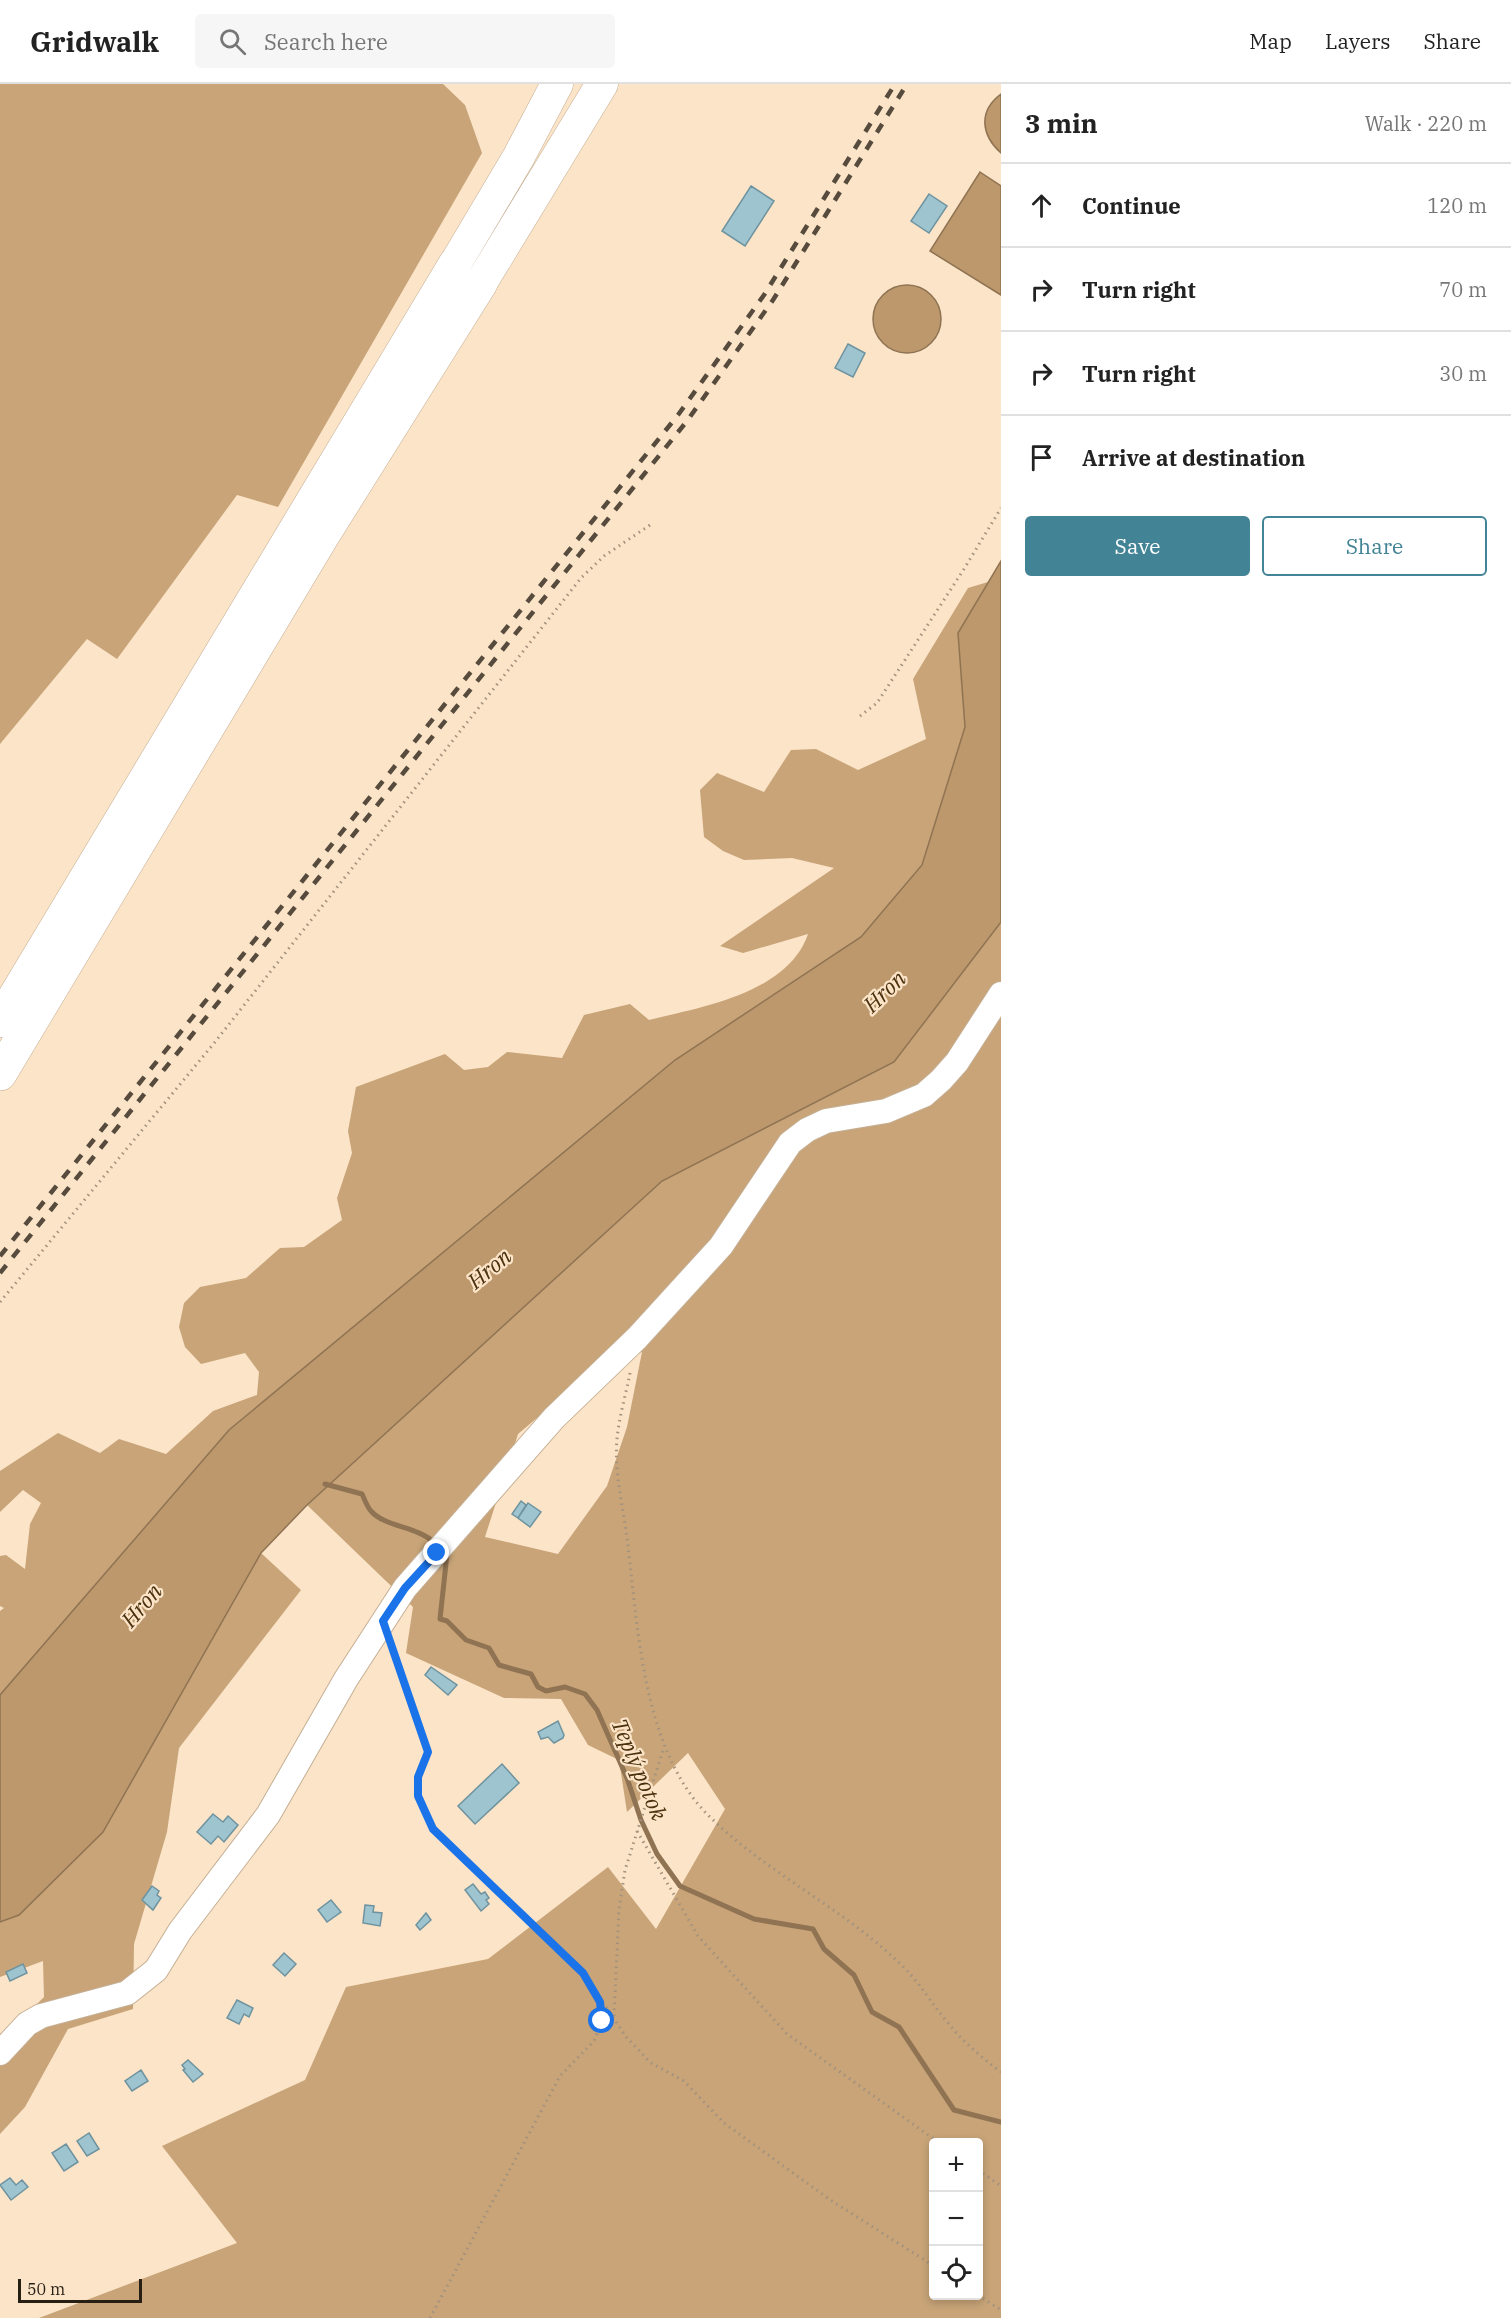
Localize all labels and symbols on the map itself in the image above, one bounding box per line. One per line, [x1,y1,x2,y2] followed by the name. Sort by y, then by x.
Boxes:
[856,963,912,1019] water label: Hron
[460,1241,517,1295] water label: Hron
[423,1539,449,1565] route end
[114,1577,168,1634] water label: Hron
[606,1714,675,1825] water label: Teplý potok
[588,2007,614,2033] route start
[18,2276,142,2304] scale bar

